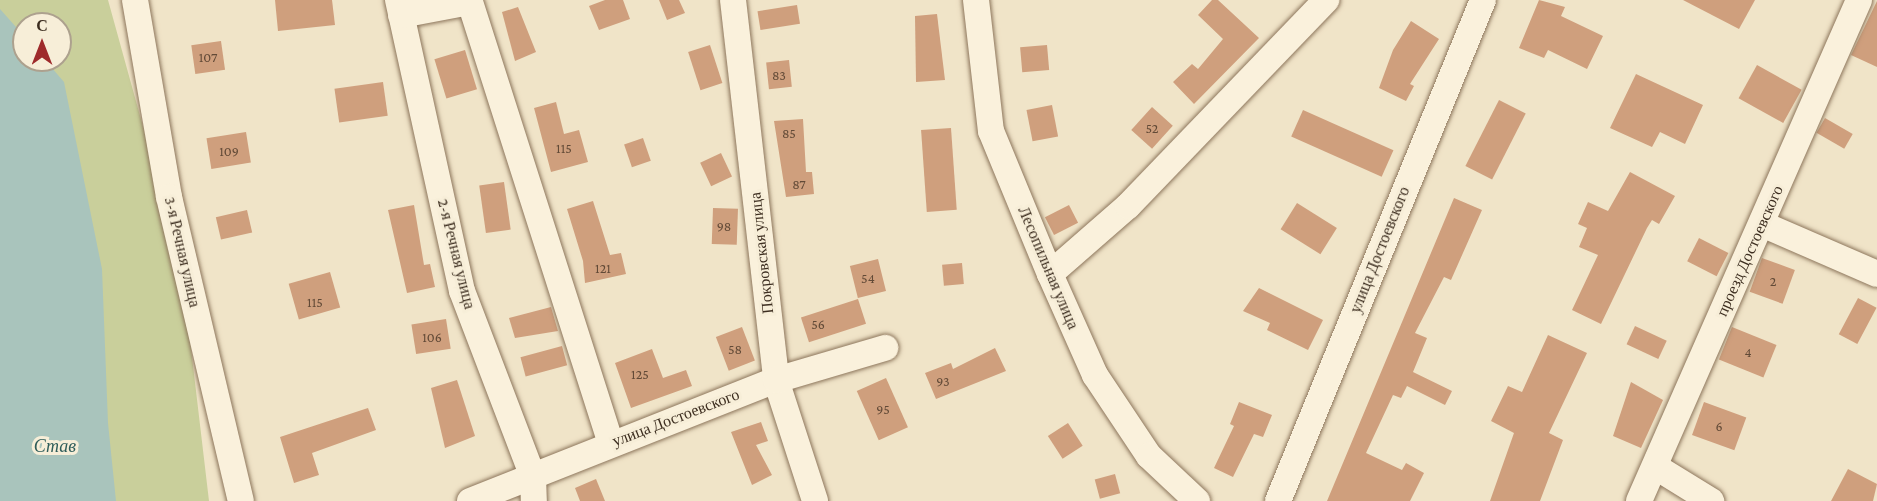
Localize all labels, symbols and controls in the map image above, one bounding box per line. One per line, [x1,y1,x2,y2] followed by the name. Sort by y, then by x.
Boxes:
[12,12,72,72] north arrow
[36,17,48,34] text: С
[199,49,217,65] house number: 107
[772,67,786,83] house number: 83
[1146,120,1158,136] house number: 52
[782,125,796,141] house number: 85
[556,140,572,156] house number: 115
[219,143,239,159] house number: 109
[792,176,806,192] house number: 87
[1712,183,1788,319] street label: проезд Достоевского
[1346,184,1414,316] street label: улица Достоевского
[746,191,778,315] street label: Покровская улица
[160,195,204,309] street label: 3-я Речная улица
[433,197,479,311] street label: 2-я Речная улица
[1014,204,1082,332] street label: Лесопильная улица
[717,218,731,234] house number: 98
[595,260,611,276] house number: 121
[861,270,875,286] house number: 54
[1770,273,1776,289] house number: 2
[307,294,323,310] house number: 115
[811,316,825,332] house number: 56
[422,329,442,345] house number: 106
[728,341,742,357] house number: 58
[1744,344,1752,360] house number: 4
[631,366,649,382] house number: 125
[936,373,950,389] house number: 93
[610,385,742,451] street label: улица Достоевского
[876,401,890,417] house number: 95
[1715,418,1723,434] house number: 6
[34,435,76,457] water label: Став

